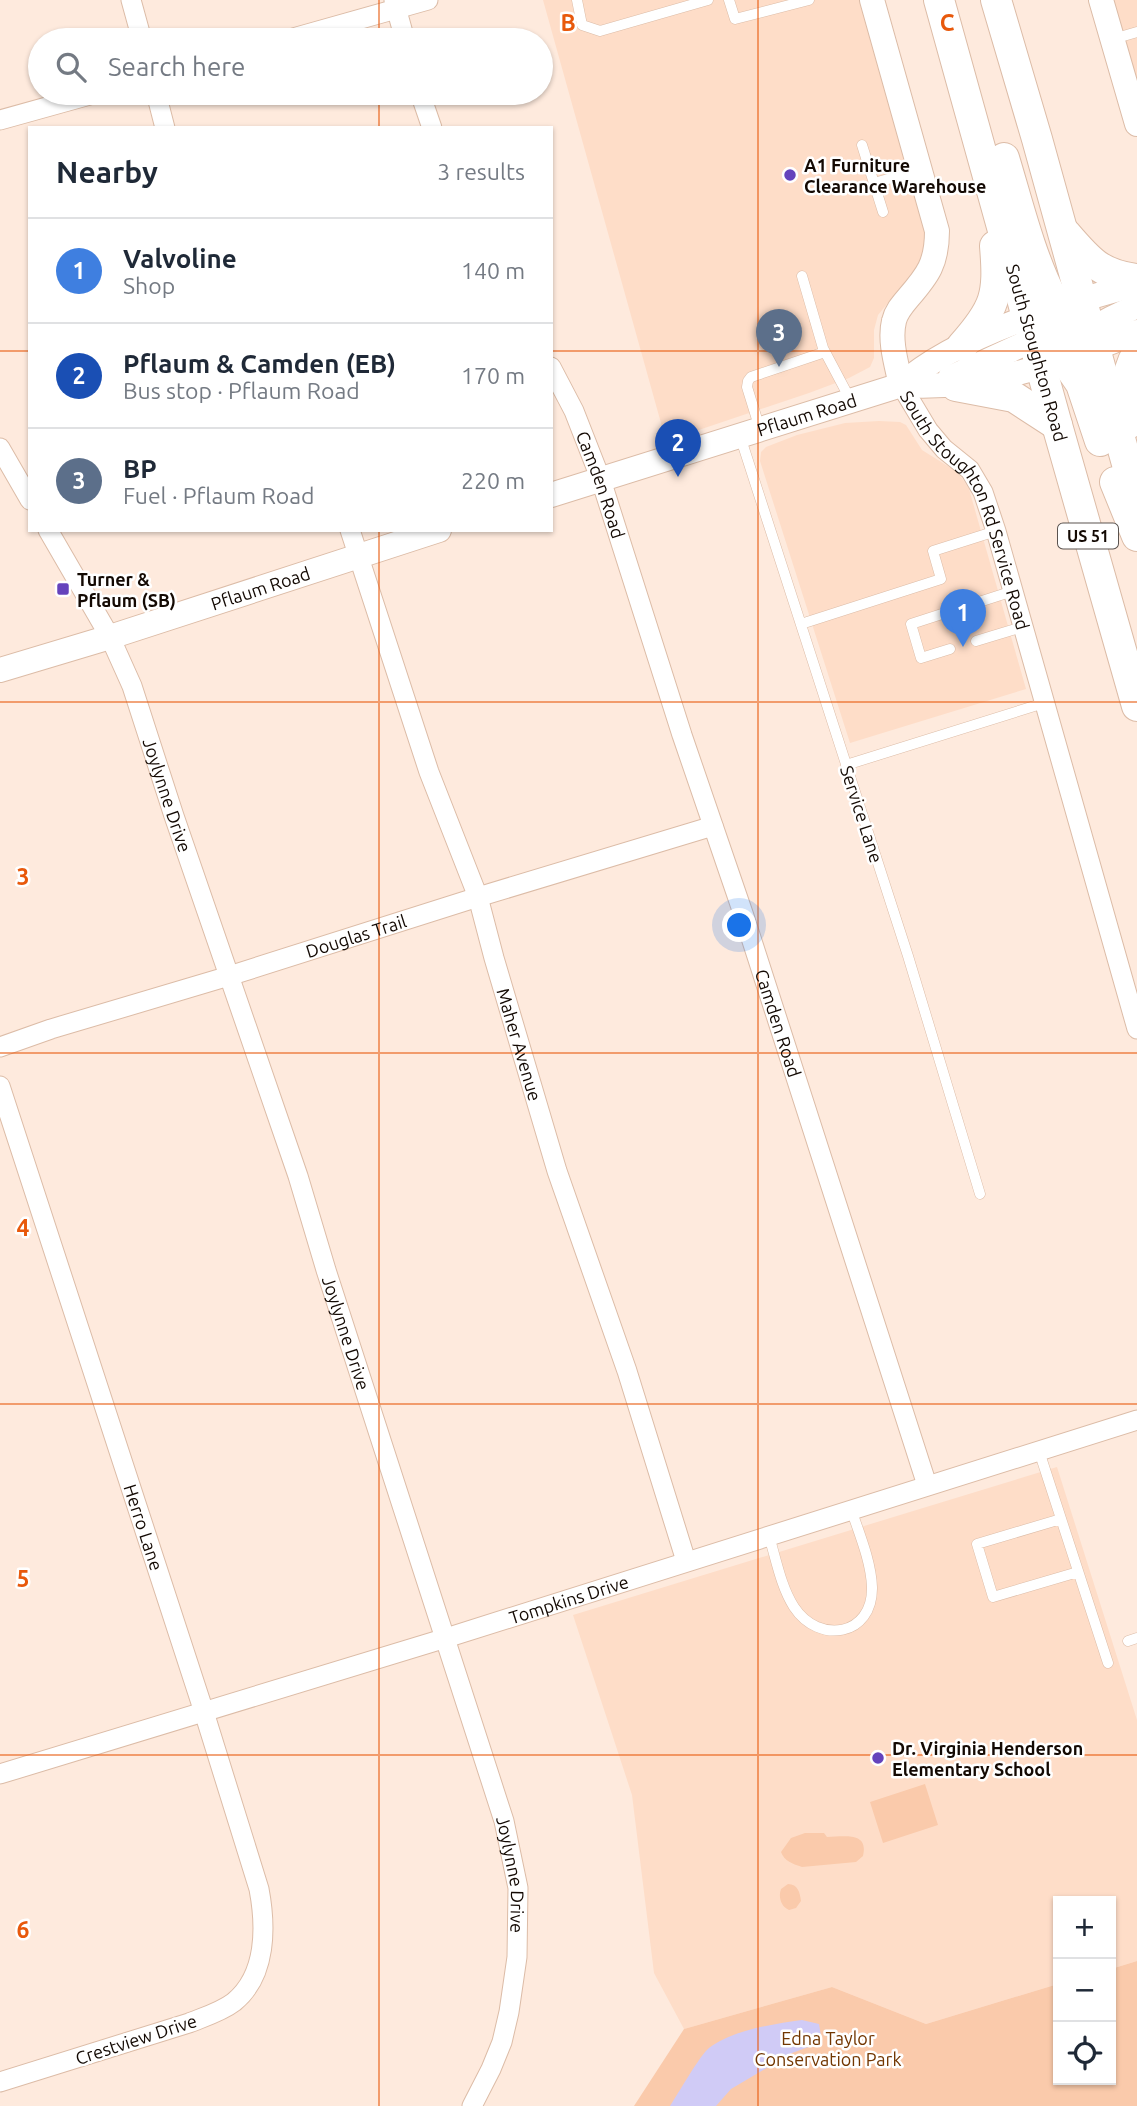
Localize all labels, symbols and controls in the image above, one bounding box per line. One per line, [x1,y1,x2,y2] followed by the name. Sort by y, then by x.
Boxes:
[560,10,576,35] text: B
[940,10,955,35] text: C
[28,28,553,105] search box
[52,48,90,86] icon: search
[108,52,245,81] text: Search here
[56,155,158,189] text: Nearby
[804,155,986,196] place label: A1 Furniture Clearance Warehouse
[437,159,525,184] text: 3 results
[782,167,798,183] marker: A1 Furniture Clearance Warehouse
[123,244,237,273] text: Valvoline
[73,258,85,283] text: 1
[461,258,525,283] text: 140 m
[1003,262,1071,444] street label: South Stoughton Road
[123,273,175,298] text: Shop
[756,309,802,367] pin: 3
[123,349,396,378] text: Pflaum & Camden (EB)
[73,363,85,388] text: 2
[461,363,525,388] text: 170 m
[123,378,360,403] text: Bus stop · Pflaum Road
[897,387,1033,632] street label: South Stoughton Rd Service Road
[754,390,859,440] street label: Pflaum Road
[655,419,701,477] pin: 2
[573,428,629,541] street label: Camden Road
[123,454,157,483] text: BP
[73,468,85,493] text: 3
[461,468,525,493] text: 220 m
[123,483,314,508] text: Fuel · Pflaum Road
[1058,524,1118,548] road number: US 51
[208,563,313,614] street label: Pflaum Road
[77,569,176,611] place label: Turner & Pflaum (SB)
[55,581,71,597] marker: Turner & Pflaum (SB)
[940,589,986,647] pin: 1
[139,736,196,855] street label: Joylynne Drive
[837,763,887,865] street label: Service Lane
[17,864,29,889] text: 3
[722,908,756,942] your location
[303,910,409,961] street label: Douglas Trail
[752,966,805,1079] street label: Camden Road
[493,986,546,1103] street label: Maher Avenue
[17,1215,30,1240] text: 4
[319,1273,374,1392] street label: Joylynne Drive
[120,1482,167,1573] street label: Herro Lane
[17,1566,29,1591] text: 5
[507,1571,631,1627] street label: Tompkins Drive
[892,1738,1083,1779] place label: Dr. Virginia Henderson Elementary School
[870,1750,886,1766] marker: Dr. Virginia Henderson Elementary School
[493,1813,528,1933] street label: Joylynne Drive
[1053,1896,1116,2085] map controls
[1053,1896,1116,1959] button: +
[17,1917,30,1942] text: 6
[1053,1959,1116,2022] button: −
[73,2010,199,2068] street label: Crestview Drive
[1053,2022,1116,2085] button: locate
[755,2028,901,2069] park label: Edna Taylor Conservation Park

